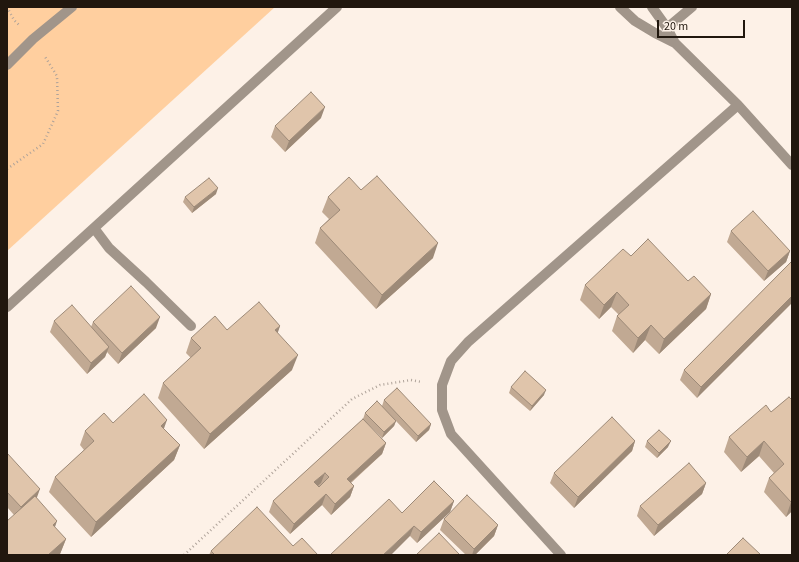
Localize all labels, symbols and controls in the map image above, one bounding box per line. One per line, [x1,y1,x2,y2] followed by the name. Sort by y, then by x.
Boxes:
[659,12,747,38] scale bar
[664,18,688,35] text: 20 m

